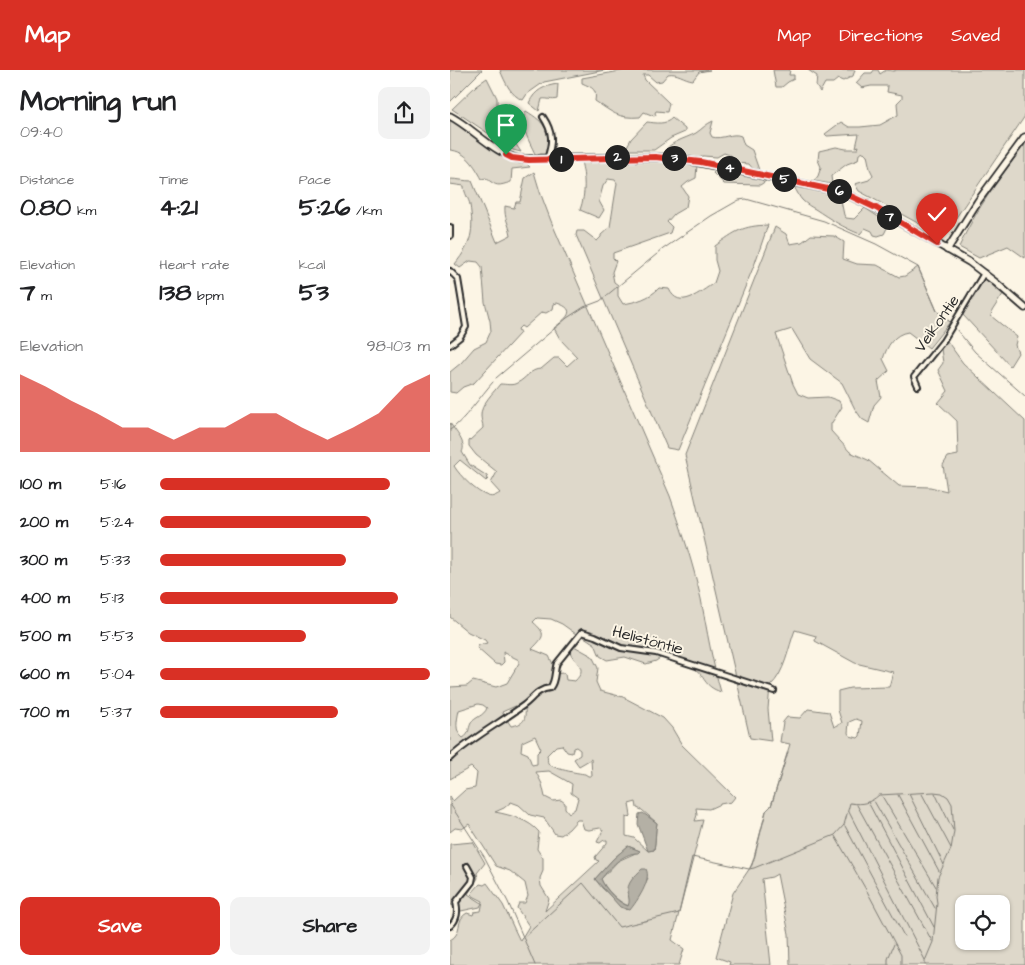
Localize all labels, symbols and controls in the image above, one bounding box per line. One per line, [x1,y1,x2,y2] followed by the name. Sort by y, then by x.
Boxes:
[25,18,70,52] text: Map
[777,23,811,48] text: Map
[839,23,923,48] text: Directions
[951,23,1000,48] text: Saved
[20,82,176,121] text: Morning run
[378,87,430,139] button: share
[485,104,527,155] pin
[492,111,520,139] icon: arrive
[20,121,63,143] text: 09:40
[604,144,630,170] pin: 2
[548,146,574,172] pin: 1
[662,146,686,170] pin: 3
[613,147,622,167] text: 2
[671,148,678,168] text: 3
[561,149,562,169] text: 1
[716,156,742,180] pin: 4
[725,158,734,178] text: 4
[772,166,796,192] pin: 5
[780,169,789,189] text: 5
[20,170,74,190] text: Distance
[159,170,189,190] text: Time
[299,170,331,190] text: Pace
[826,178,852,204] pin: 6
[835,181,844,201] text: 6
[20,190,71,225] text: 0.80
[159,190,198,225] text: 4:21
[299,190,351,225] text: 5:26
[916,193,958,244] pin
[923,200,951,228] icon: check
[71,201,96,221] text: km
[351,201,382,221] text: /km
[876,204,902,230] pin: 7
[885,207,894,227] text: 7
[20,255,75,275] text: Elevation
[159,255,230,275] text: Heart rate
[299,255,325,275] text: kcal
[20,275,35,310] text: 7
[159,275,191,310] text: 138
[299,275,329,310] text: 53
[35,286,52,306] text: m
[191,286,224,306] text: bpm
[909,290,965,357] street label: Veikontie
[20,335,83,357] text: Elevation
[366,335,430,357] text: 98–103 m
[20,473,61,495] text: 100 m
[100,473,126,495] text: 5:16
[20,511,68,533] text: 200 m
[100,511,134,533] text: 5:24
[20,549,67,571] text: 300 m
[100,549,130,571] text: 5:33
[20,587,70,609] text: 400 m
[100,587,124,609] text: 5:13
[610,620,686,660] street label: Helistöntie
[20,625,70,647] text: 500 m
[100,625,133,647] text: 5:53
[20,663,69,685] text: 600 m
[100,663,135,685] text: 5:04
[20,701,69,723] text: 700 m
[100,701,132,723] text: 5:37
[955,895,1010,950] map controls
[955,895,1010,950] button: locate
[20,897,220,955] button: Save
[230,897,430,955] button: Share

